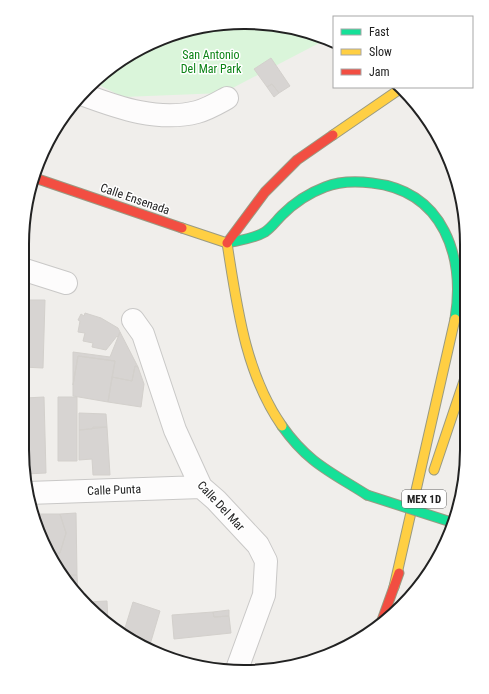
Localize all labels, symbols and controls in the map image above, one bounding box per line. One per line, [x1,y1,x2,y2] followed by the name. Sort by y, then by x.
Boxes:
[333,16,473,88] legend
[369,25,390,39] text: Fast
[369,45,392,59] text: Slow
[181,48,242,76] park label: San Antonio Del Mar Park
[369,65,390,79] text: Jam
[98,181,172,218] street label: Calle Ensenada
[194,478,248,534] street label: Calle Del Mar
[87,482,141,498] street label: Calle Punta
[402,490,446,508] road number: MEX 1D

